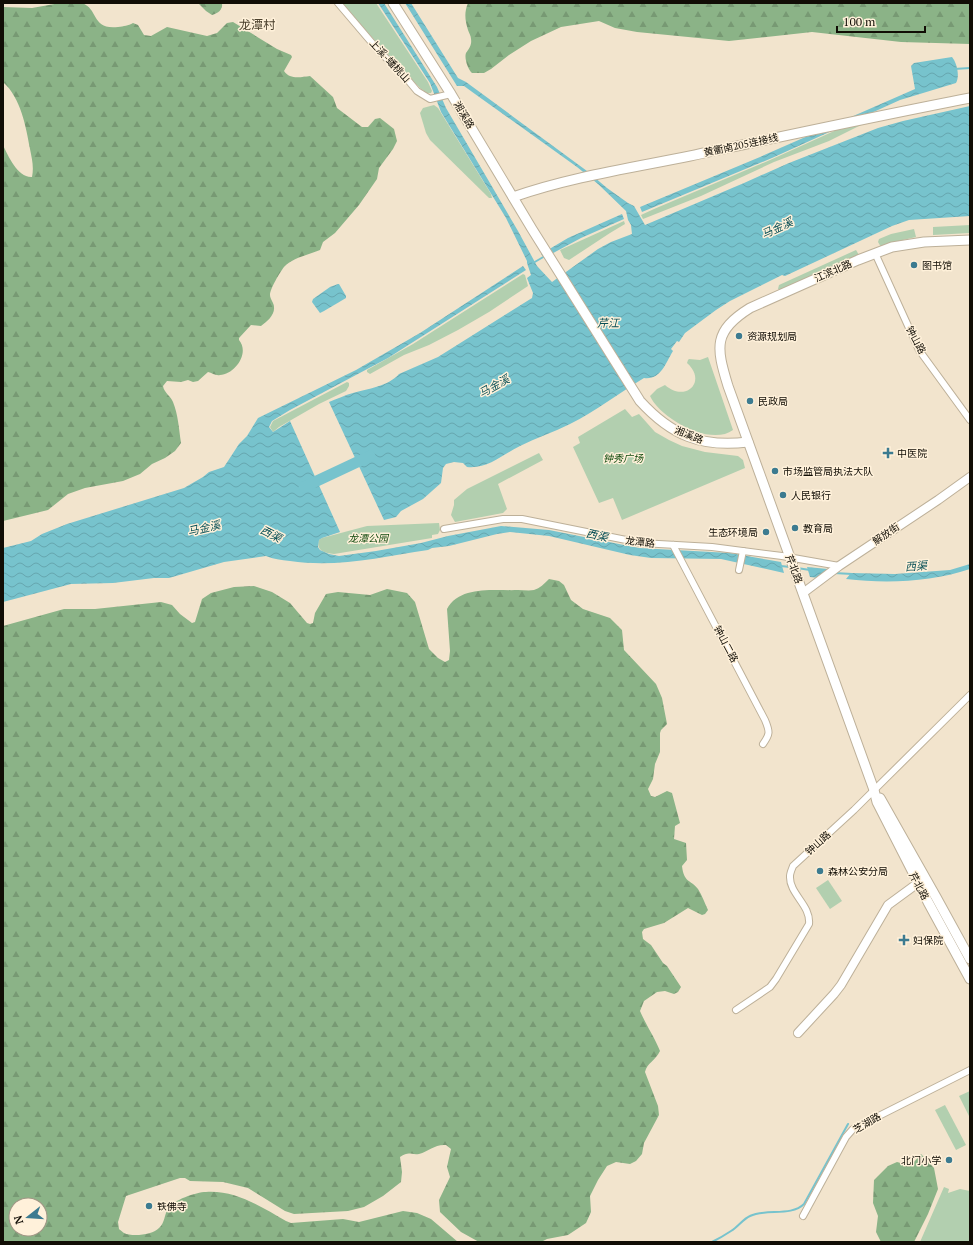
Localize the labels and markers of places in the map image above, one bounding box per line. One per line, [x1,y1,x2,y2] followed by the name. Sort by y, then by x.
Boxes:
[922,259,952,272] place label: 图书馆
[909,260,919,270] marker: 图书馆
[747,330,797,343] place label: 资源规划局
[734,331,744,341] marker: 资源规划局
[758,395,788,408] place label: 民政局
[745,396,755,406] marker: 民政局
[882,447,894,459] marker: 中医院
[897,447,927,460] place label: 中医院
[783,465,873,478] place label: 市场监管局执法大队
[770,466,780,476] marker: 市场监管局执法大队
[791,489,831,502] place label: 人民银行
[778,490,788,500] marker: 人民银行
[803,522,833,535] place label: 教育局
[790,523,800,533] marker: 教育局
[708,526,758,539] place label: 生态环境局
[761,527,771,537] marker: 生态环境局
[828,865,888,878] place label: 森林公安分局
[815,866,825,876] marker: 森林公安分局
[898,934,910,946] marker: 妇保院
[913,934,943,947] place label: 妇保院
[901,1154,941,1167] place label: 北门小学
[944,1155,954,1165] marker: 北门小学
[157,1200,187,1213] place label: 铁佛寺
[144,1201,154,1211] marker: 铁佛寺

